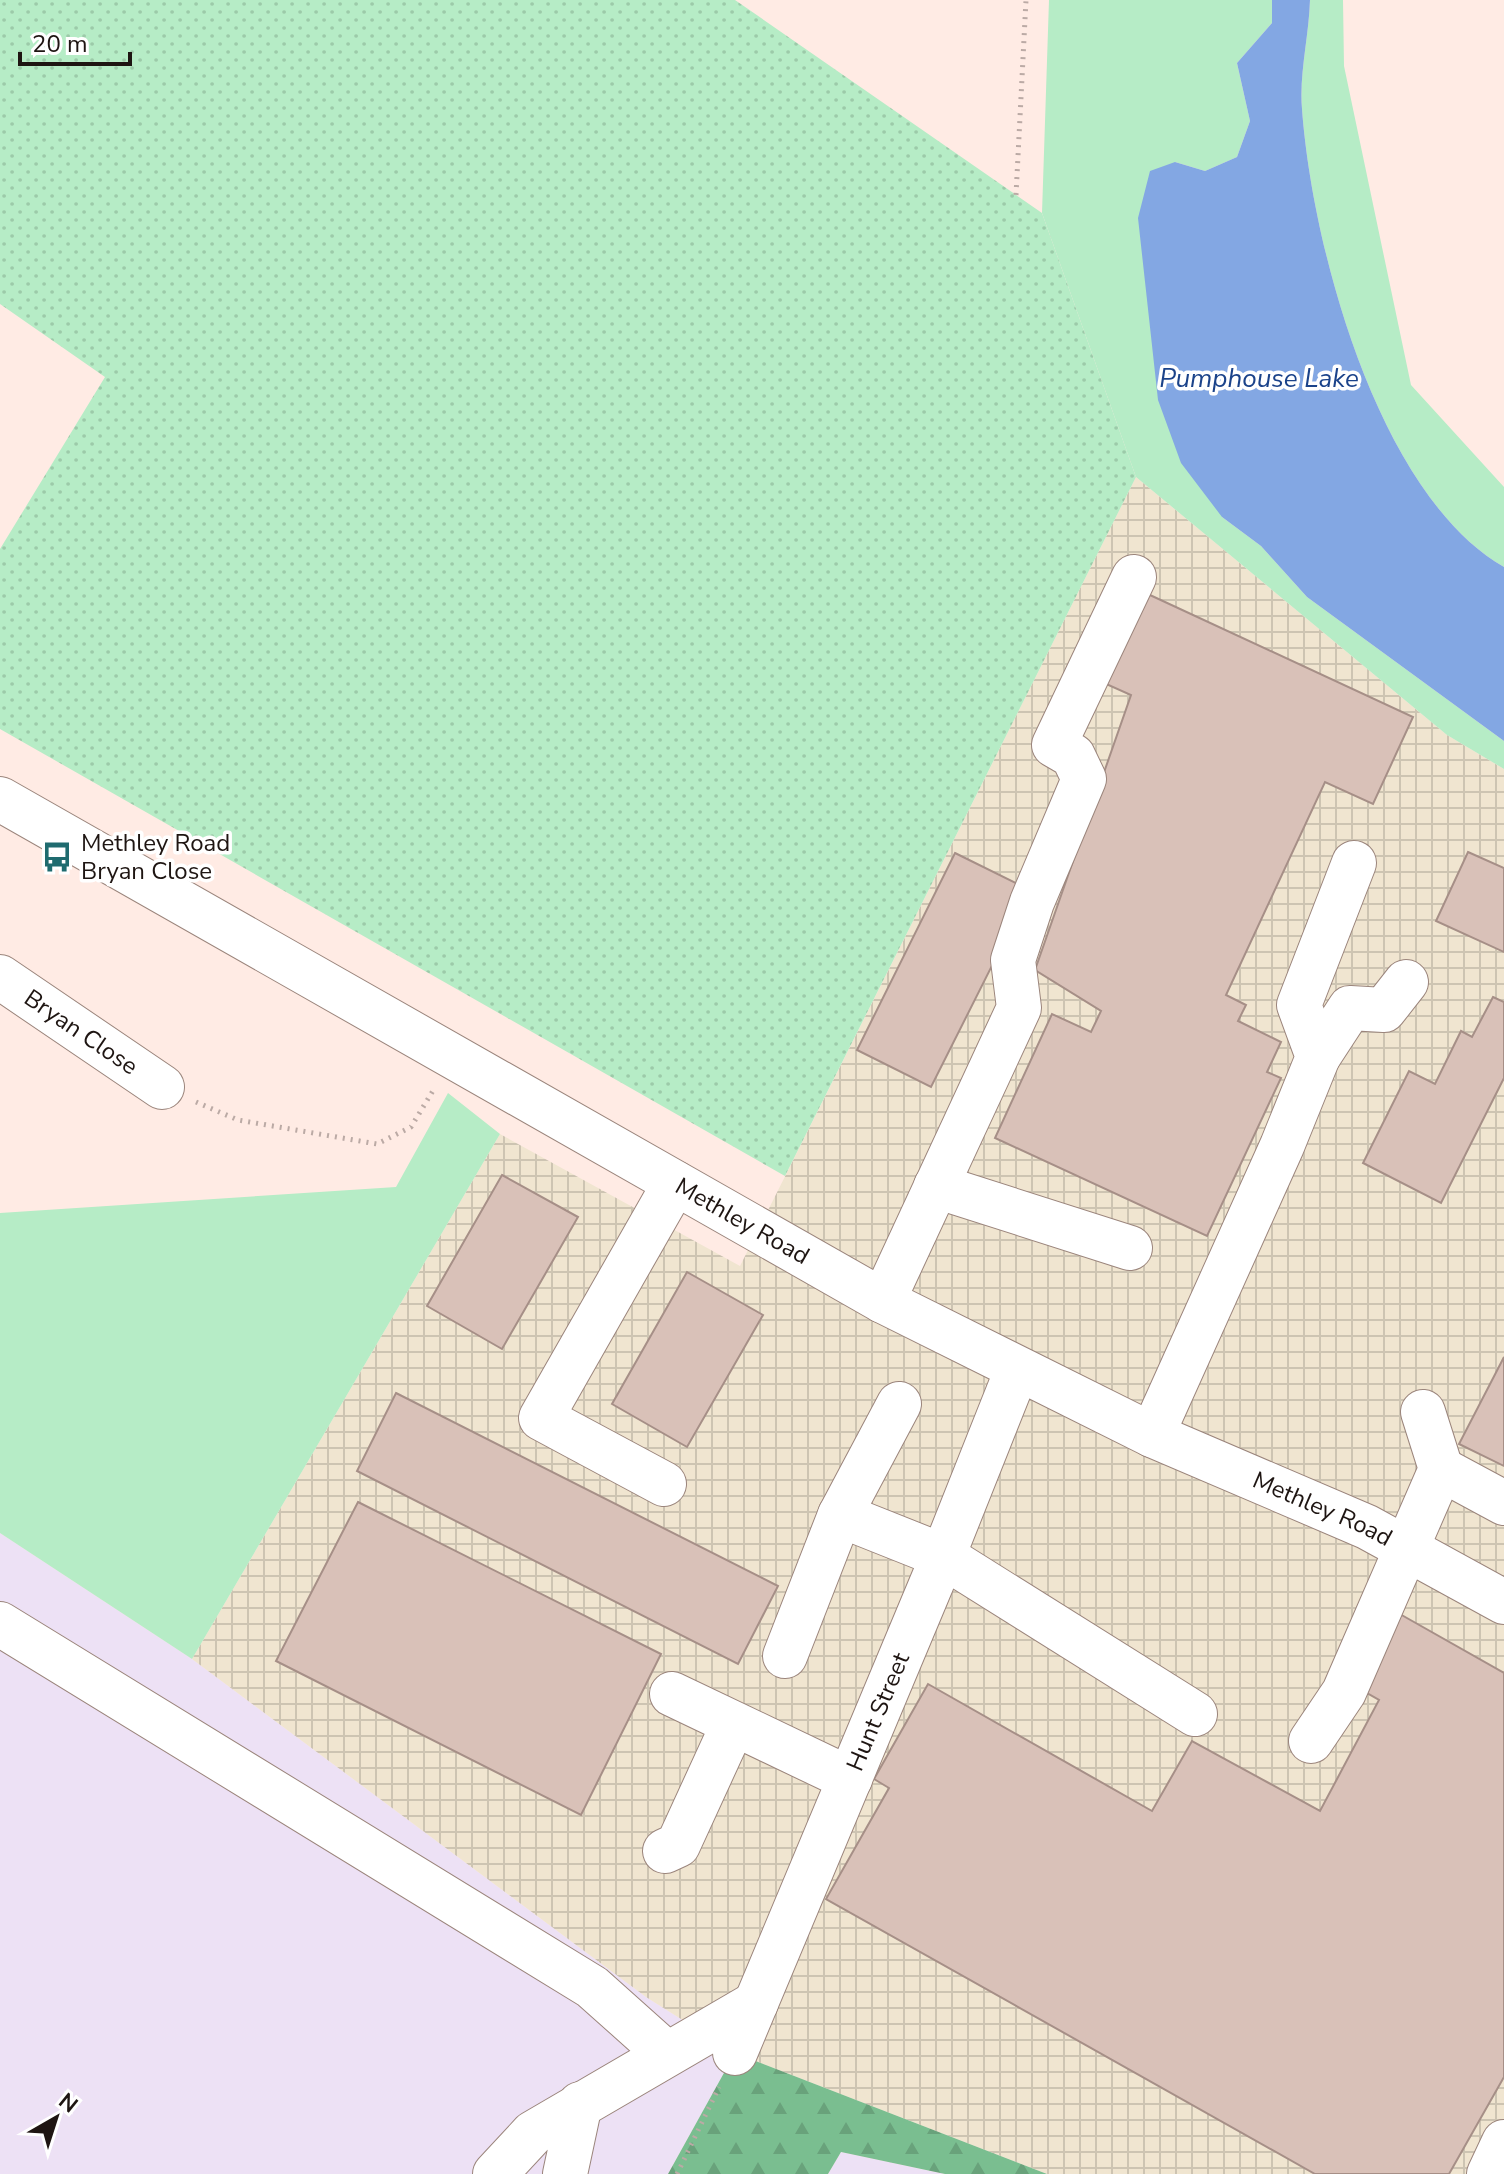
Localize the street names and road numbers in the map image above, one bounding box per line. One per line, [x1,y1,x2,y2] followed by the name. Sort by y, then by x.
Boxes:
[18,982,144,1082] street label: Bryan Close
[670,1170,815,1272] street label: Methley Road
[1248,1464,1398,1554] street label: Methley Road
[839,1647,917,1776] street label: Hunt Street

